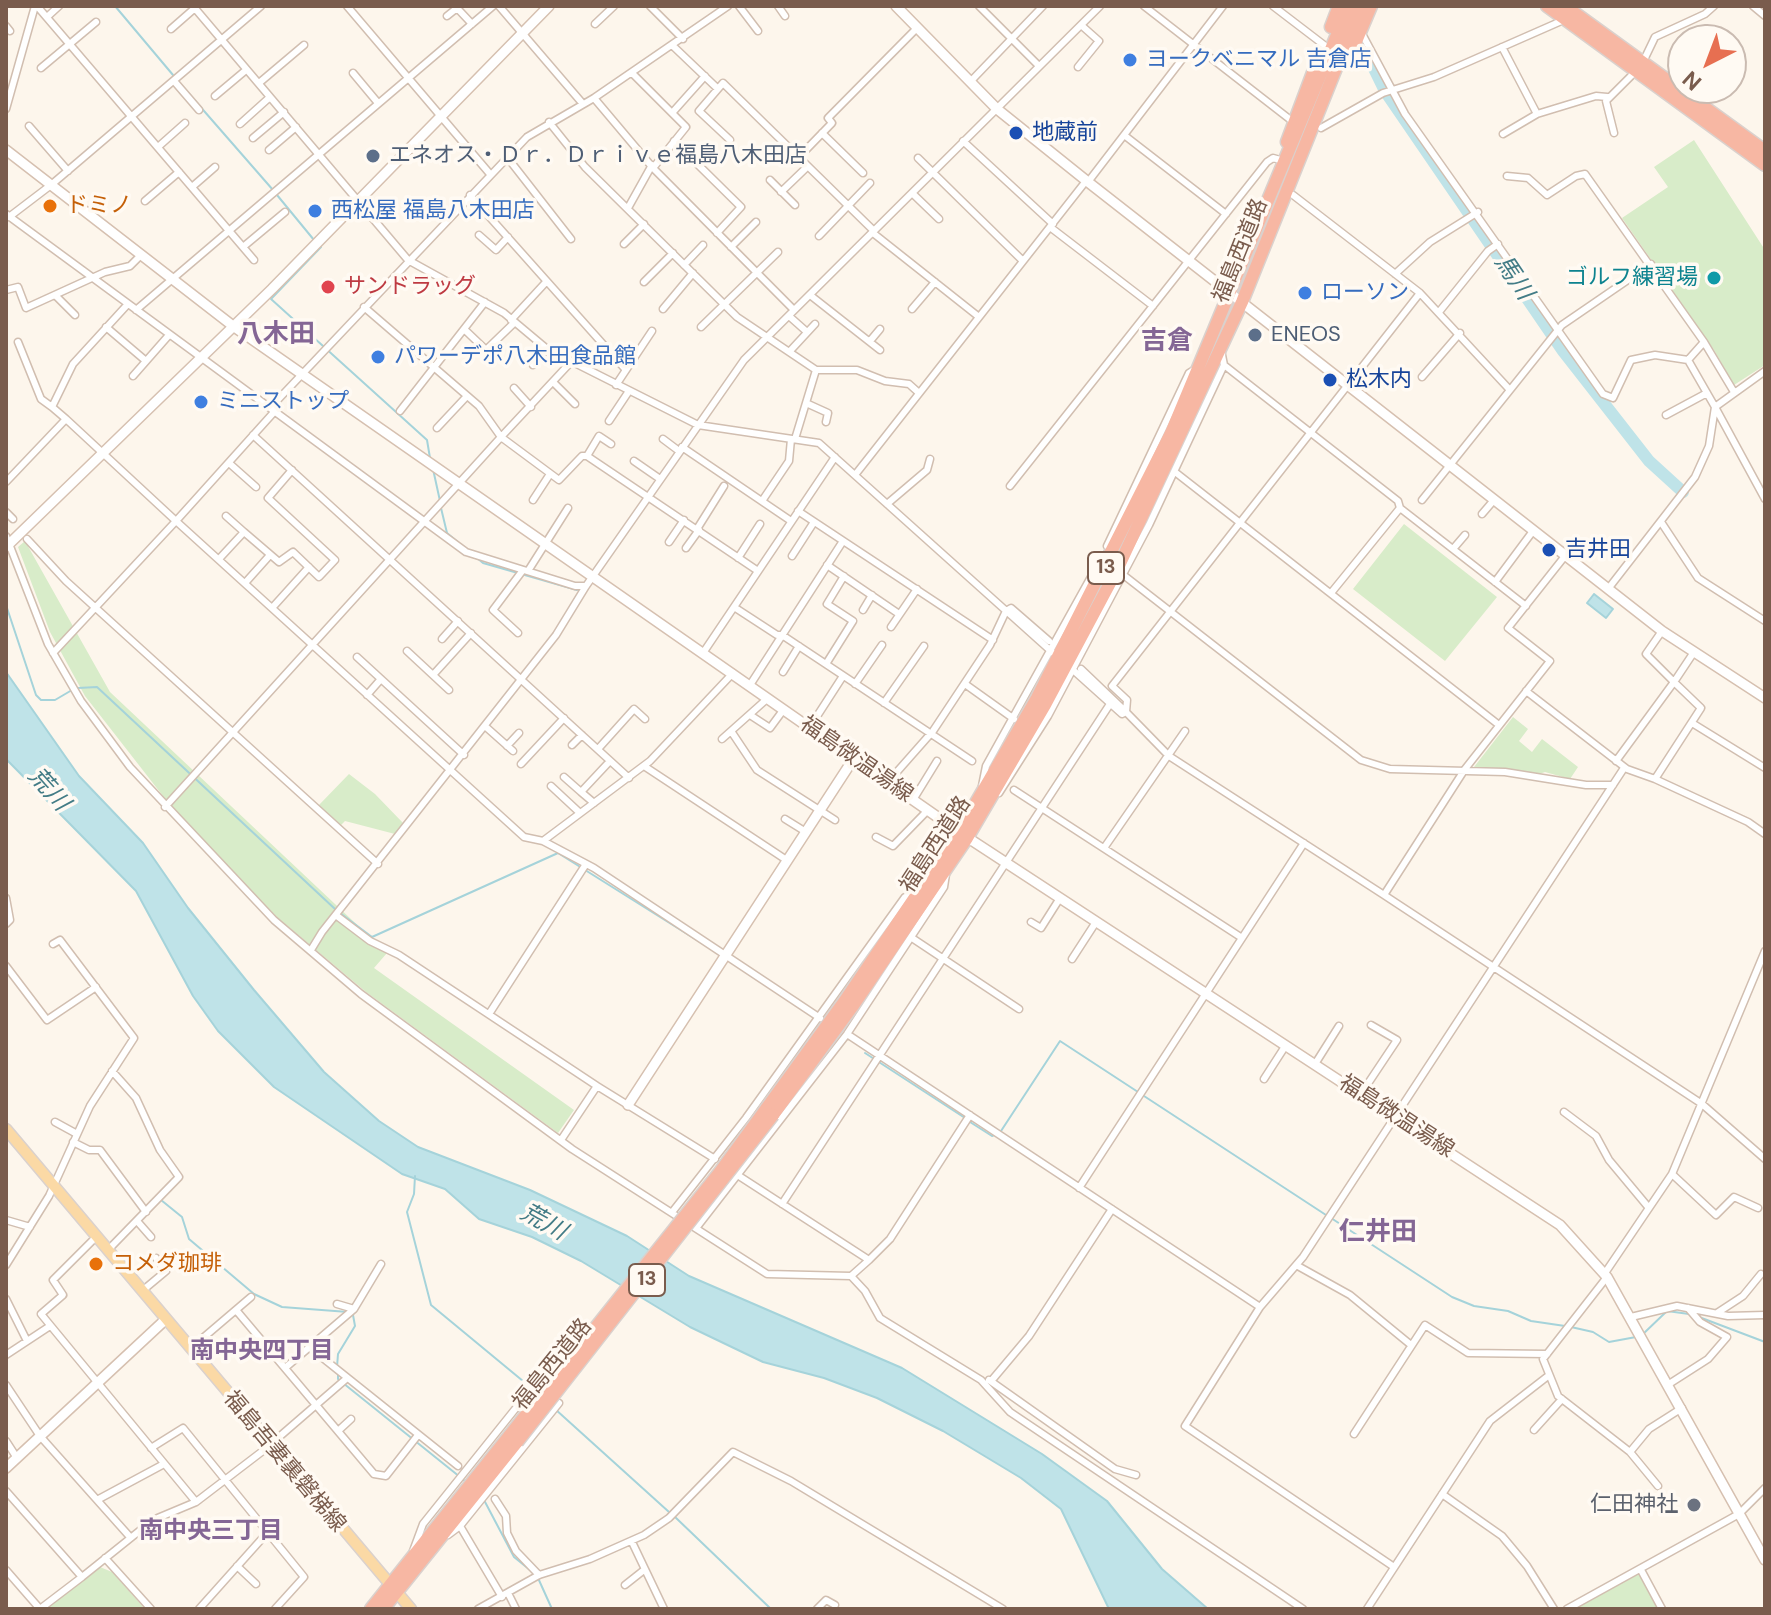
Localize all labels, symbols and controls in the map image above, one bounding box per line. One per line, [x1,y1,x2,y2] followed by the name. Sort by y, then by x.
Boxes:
[1667,24,1747,104] north arrow
[1146,47,1372,73] place label: ヨークベニマル 吉倉店
[1121,51,1139,69] marker: ヨークベニマル 吉倉店
[1676,65,1708,97] text: N
[1032,120,1098,146] place label: 地蔵前
[1007,124,1025,142] marker: 地蔵前
[389,143,807,169] place label: エネオス・Ｄｒ．Ｄｒｉｖｅ福島八木田店
[364,147,382,165] marker: エネオス・Ｄｒ．Ｄｒｉｖｅ福島八木田店
[66,193,132,219] place label: ドミノ
[1208,195,1274,307] street label: 福島西道路
[41,197,59,215] marker: ドミノ
[331,198,535,224] place label: 西松屋 福島八木田店
[306,202,324,220] marker: 西松屋 福島八木田店
[1488,250,1538,306] water label: 馬川
[1566,265,1698,291] place label: ゴルフ練習場
[1705,269,1723,287] marker: ゴルフ練習場
[344,274,476,300] place label: サンドラッグ
[319,278,337,296] marker: サンドラッグ
[1321,280,1409,306] place label: ローソン
[1296,284,1314,302] marker: ローソン
[237,319,315,351] district label: 八木田
[1271,322,1341,348] place label: ENEOS
[1141,326,1193,358] district label: 吉倉
[1246,326,1264,344] marker: ENEOS
[394,344,636,370] place label: パワーデポ八木田食品館
[369,348,387,366] marker: パワーデポ八木田食品館
[1346,367,1412,393] place label: 松木内
[1321,371,1339,389] marker: 松木内
[217,389,349,415] place label: ミニストップ
[192,393,210,411] marker: ミニストップ
[1565,537,1631,563] place label: 吉井田
[1540,541,1558,559] marker: 吉井田
[1088,552,1124,584] road number: 13
[794,711,918,809] street label: 福島微温湯線
[21,763,75,817] water label: 荒川
[895,792,977,898] street label: 福島西道路
[1333,1070,1459,1164] street label: 福島微温湯線
[515,1199,571,1247] water label: 荒川
[1339,1217,1417,1249] district label: 仁井田
[112,1251,222,1277] place label: コメダ珈琲
[87,1255,105,1273] marker: コメダ珈琲
[629,1264,665,1296] road number: 13
[508,1314,598,1416] street label: 福島西道路
[190,1338,334,1366] district label: 南中央四丁目
[217,1386,351,1538] street label: 福島吾妻裏磐梯線
[1590,1492,1678,1518] place label: 仁田神社
[1685,1496,1703,1514] marker: 仁田神社
[139,1518,283,1546] district label: 南中央三丁目

